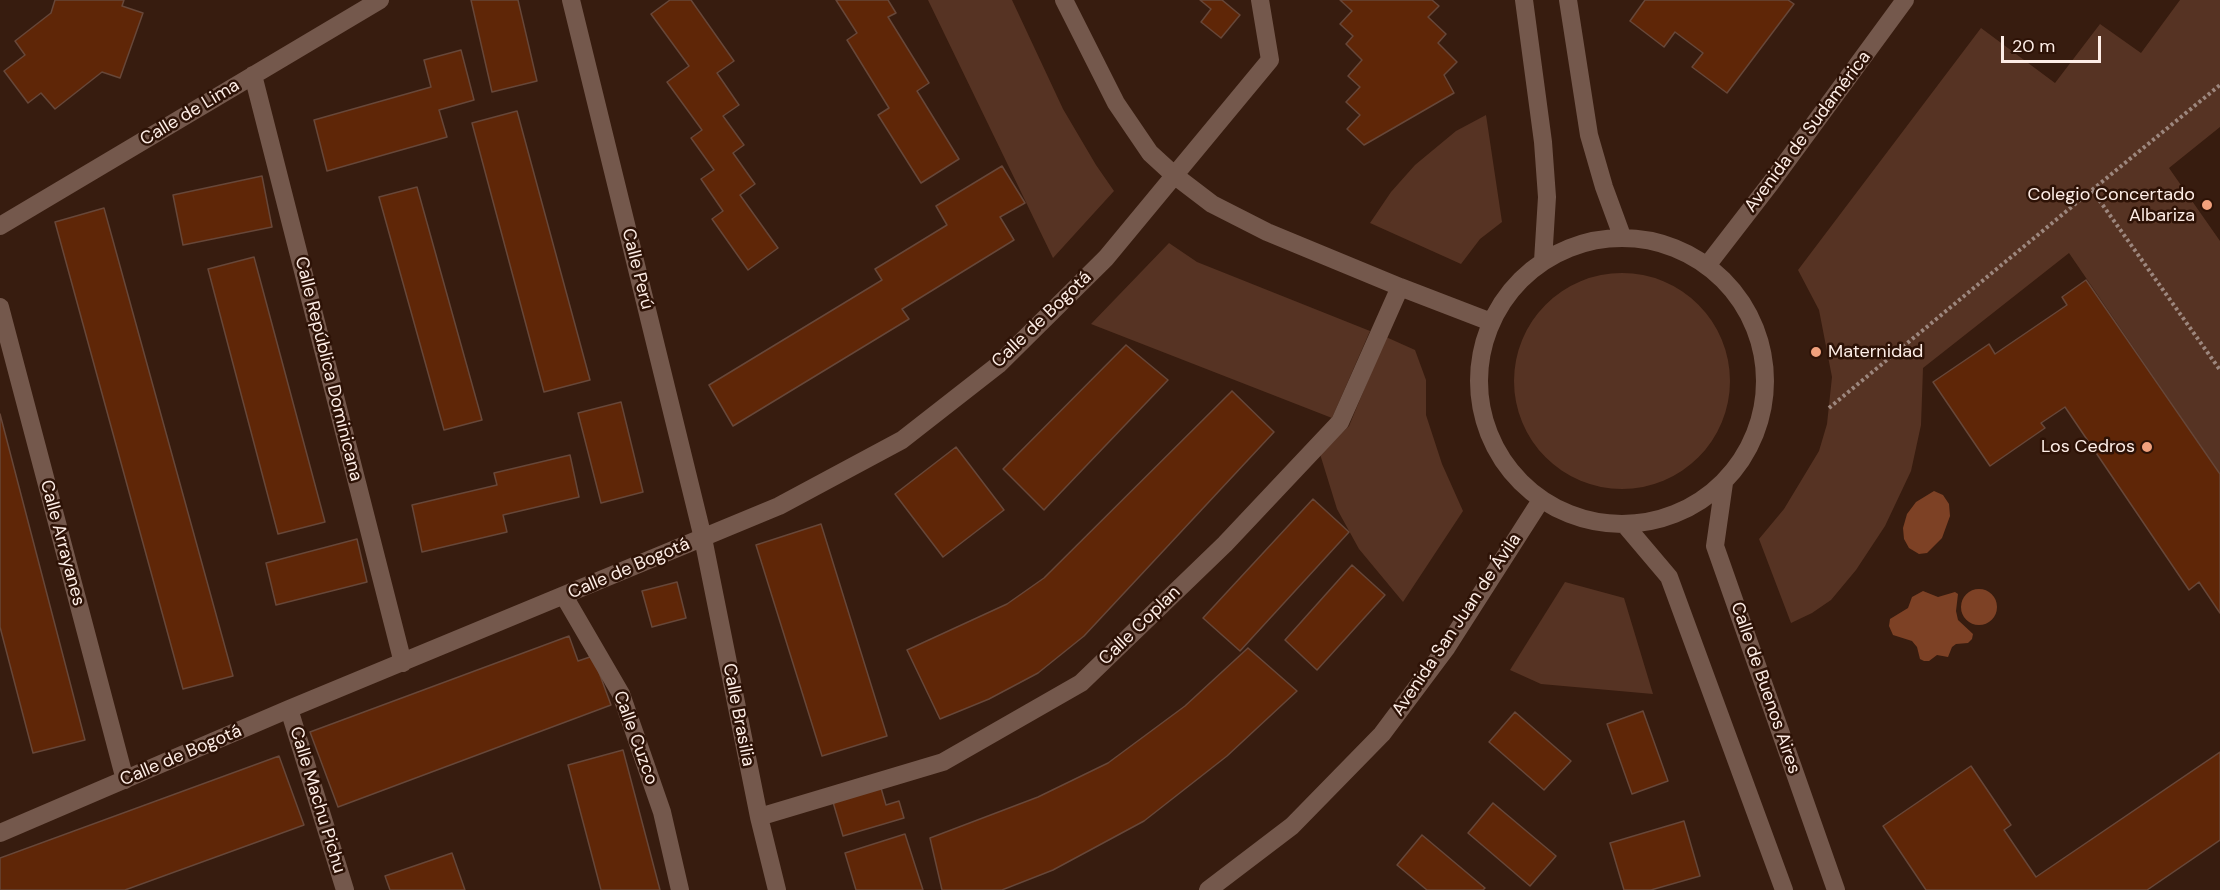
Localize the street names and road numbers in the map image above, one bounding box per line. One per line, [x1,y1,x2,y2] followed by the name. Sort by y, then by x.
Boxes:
[1740,47,1876,217] street label: Avenida de Sudamérica
[137,75,243,151] street label: Calle de Lima
[616,226,658,312] street label: Calle Perú
[290,255,366,483] street label: Calle República Dominicana
[988,267,1096,373] street label: Calle de Bogotá
[35,478,89,608] street label: Calle Arrayanes
[1388,530,1526,720] street label: Avenida San Juan de Ávila
[565,534,693,604] street label: Calle de Bogotá
[1095,582,1185,670] street label: Calle Coplan
[1725,599,1805,777] street label: Calle de Buenos Aires
[717,662,759,768] street label: Calle Brasilia
[608,688,662,788] street label: Calle Cuzco
[117,721,245,791] street label: Calle de Bogotá
[284,724,350,876] street label: Calle Machu Pichu

